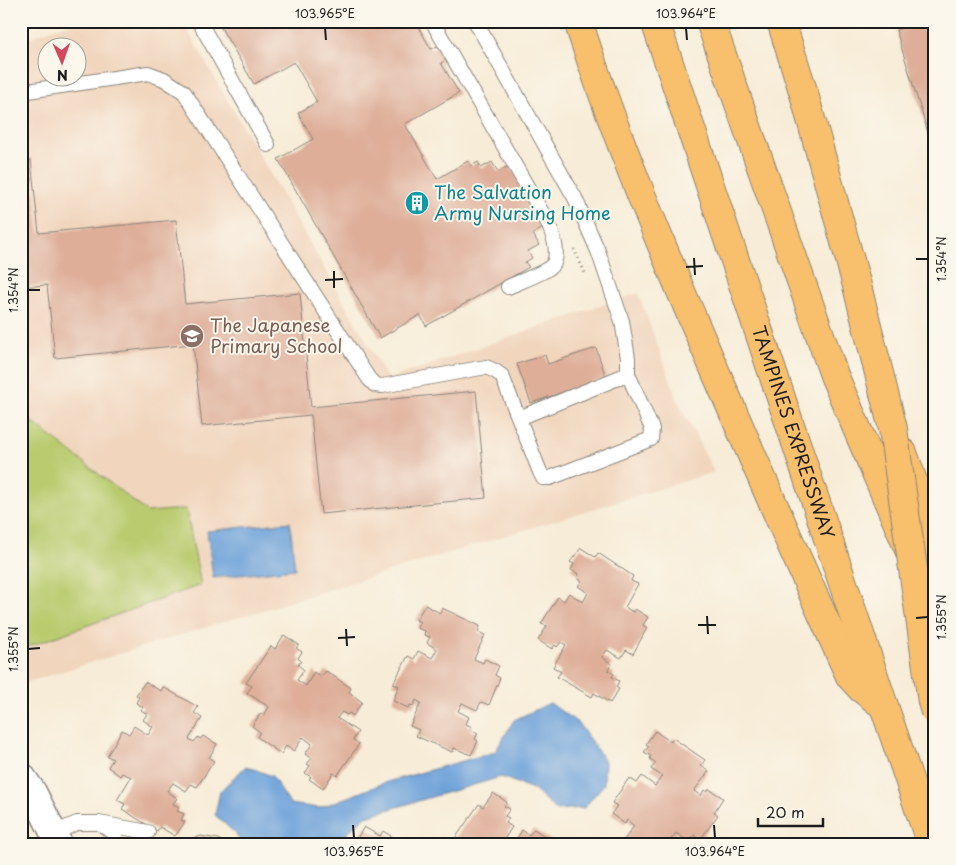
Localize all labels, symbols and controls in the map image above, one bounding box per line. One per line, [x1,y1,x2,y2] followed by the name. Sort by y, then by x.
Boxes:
[295,4,355,22] text: 103.965°E
[656,4,716,22] text: 103.964°E
[38,38,88,88] north arrow
[57,65,68,86] text: N
[434,178,611,226] place label: The Salvation Army Nursing Home
[404,190,430,216] building icon: The Salvation Army Nursing Home
[932,236,950,282] text: 1.354°N
[4,267,22,313] text: 1.354°N
[210,311,342,359] place label: The Japanese Primary School
[746,322,842,543] street label: TAMPINES EXPRESSWAY
[179,323,205,349] school or university icon: The Japanese Primary School
[932,594,950,640] text: 1.355°N
[4,626,22,672] text: 1.355°N
[758,795,824,827] scale bar
[766,800,805,823] text: 20 m
[324,842,384,860] text: 103.965°E
[685,842,745,860] text: 103.964°E

